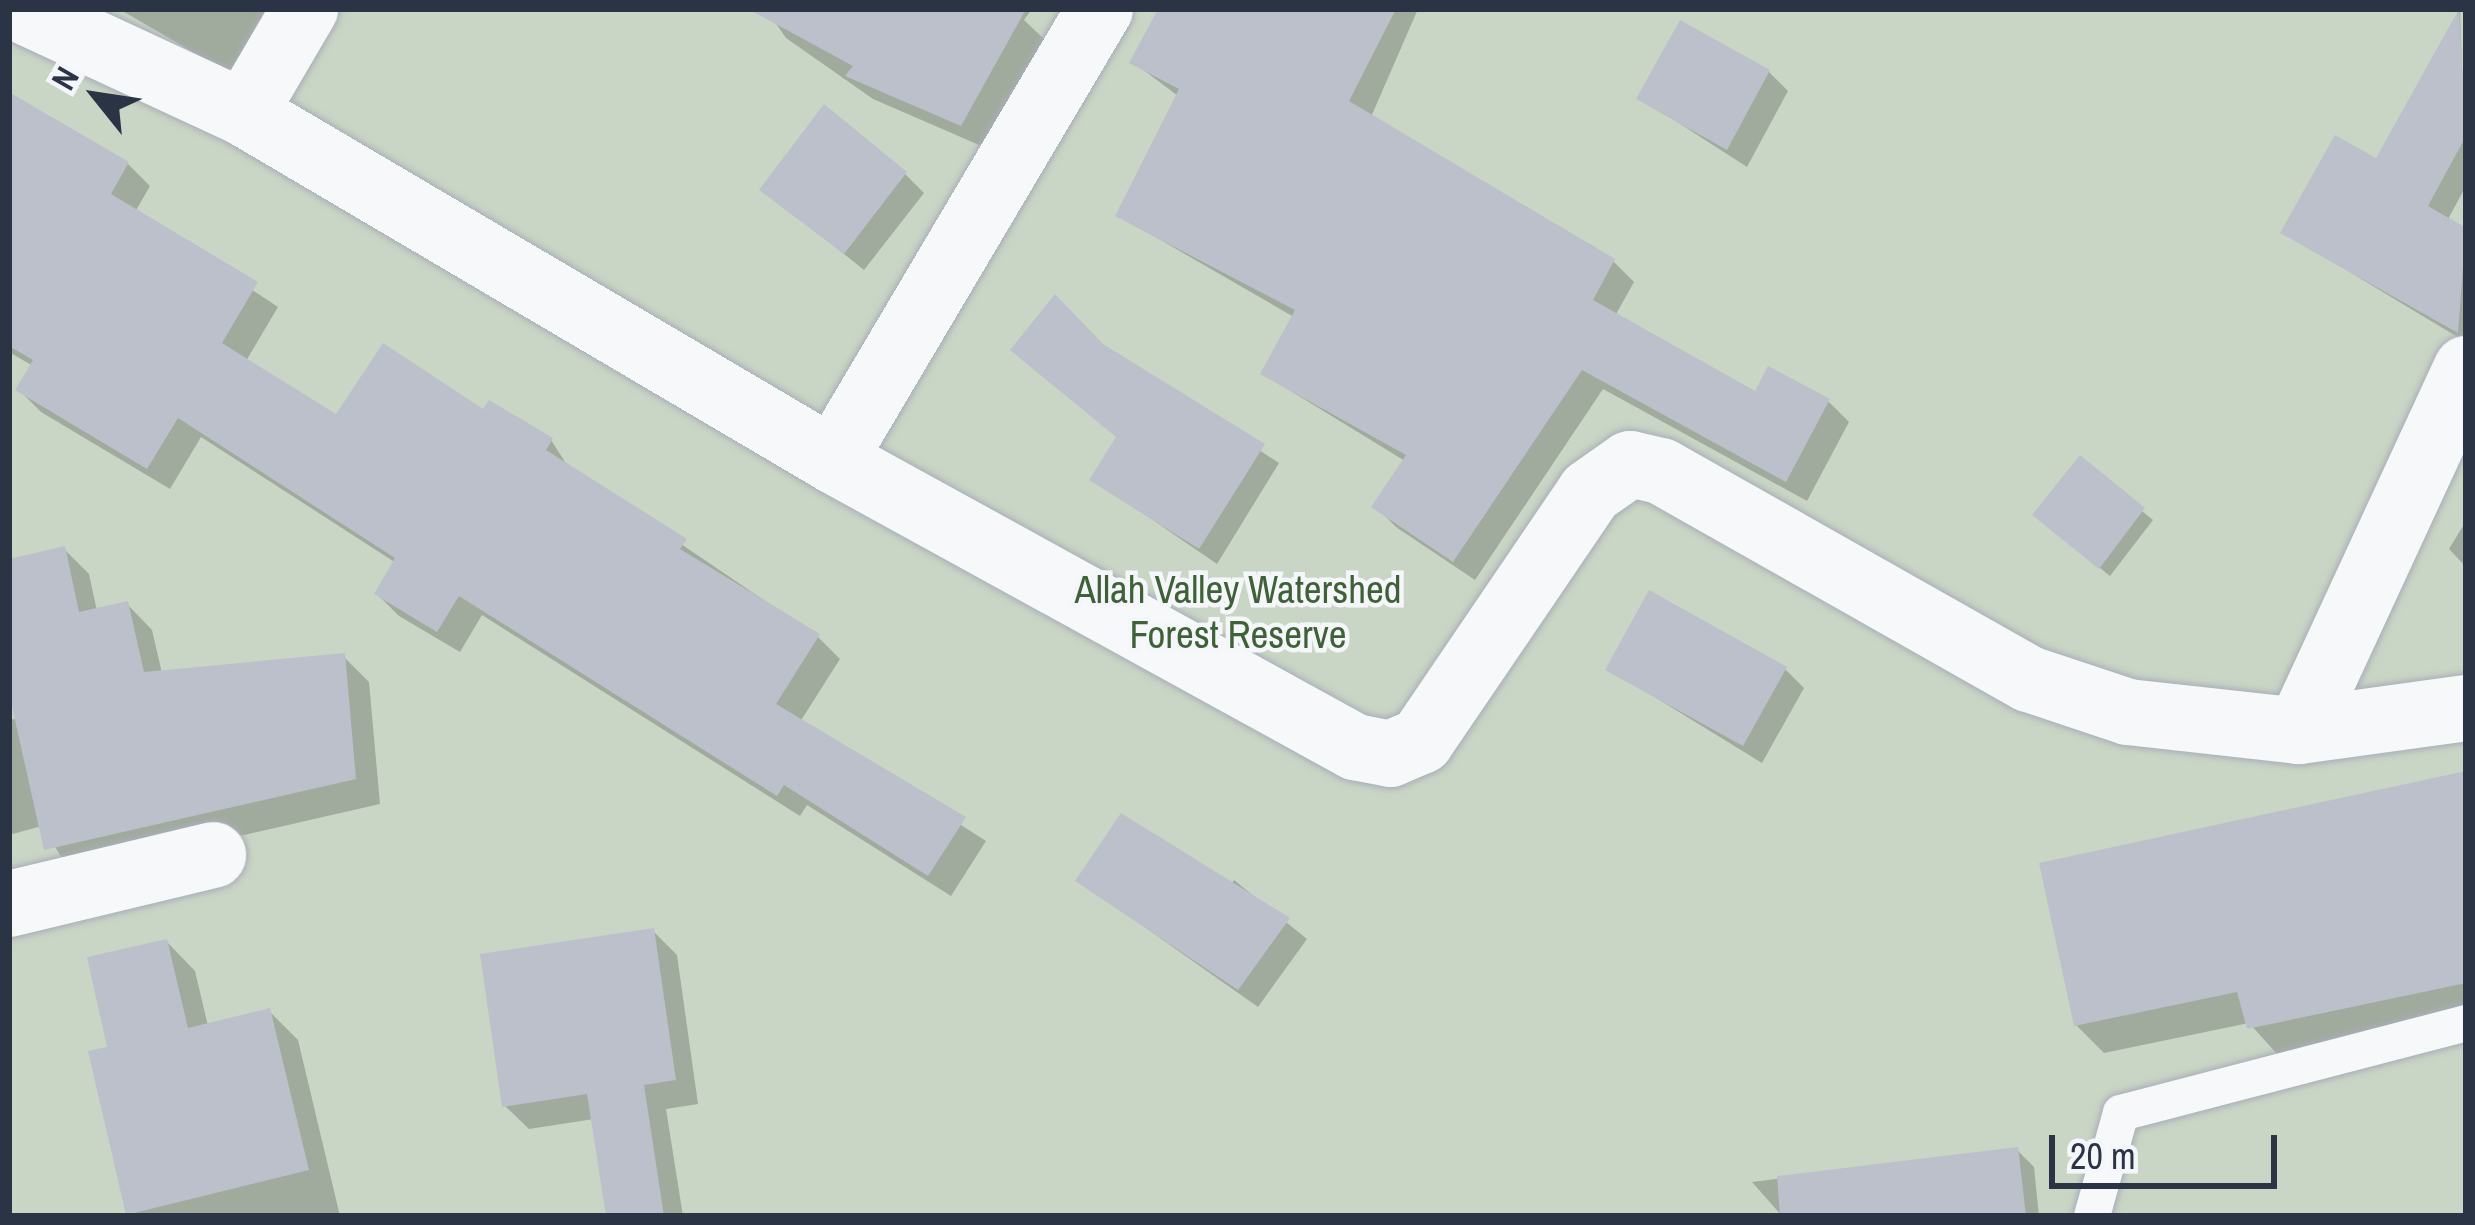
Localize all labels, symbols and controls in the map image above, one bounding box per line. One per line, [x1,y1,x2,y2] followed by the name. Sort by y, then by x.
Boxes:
[36,36,156,156] north arrow
[41,59,89,97] text: N
[1074,567,1402,658] park label: Allah Valley Watershed Forest Reserve
[2055,1111,2283,1185] scale bar
[2070,1132,2136,1180] text: 20 m

